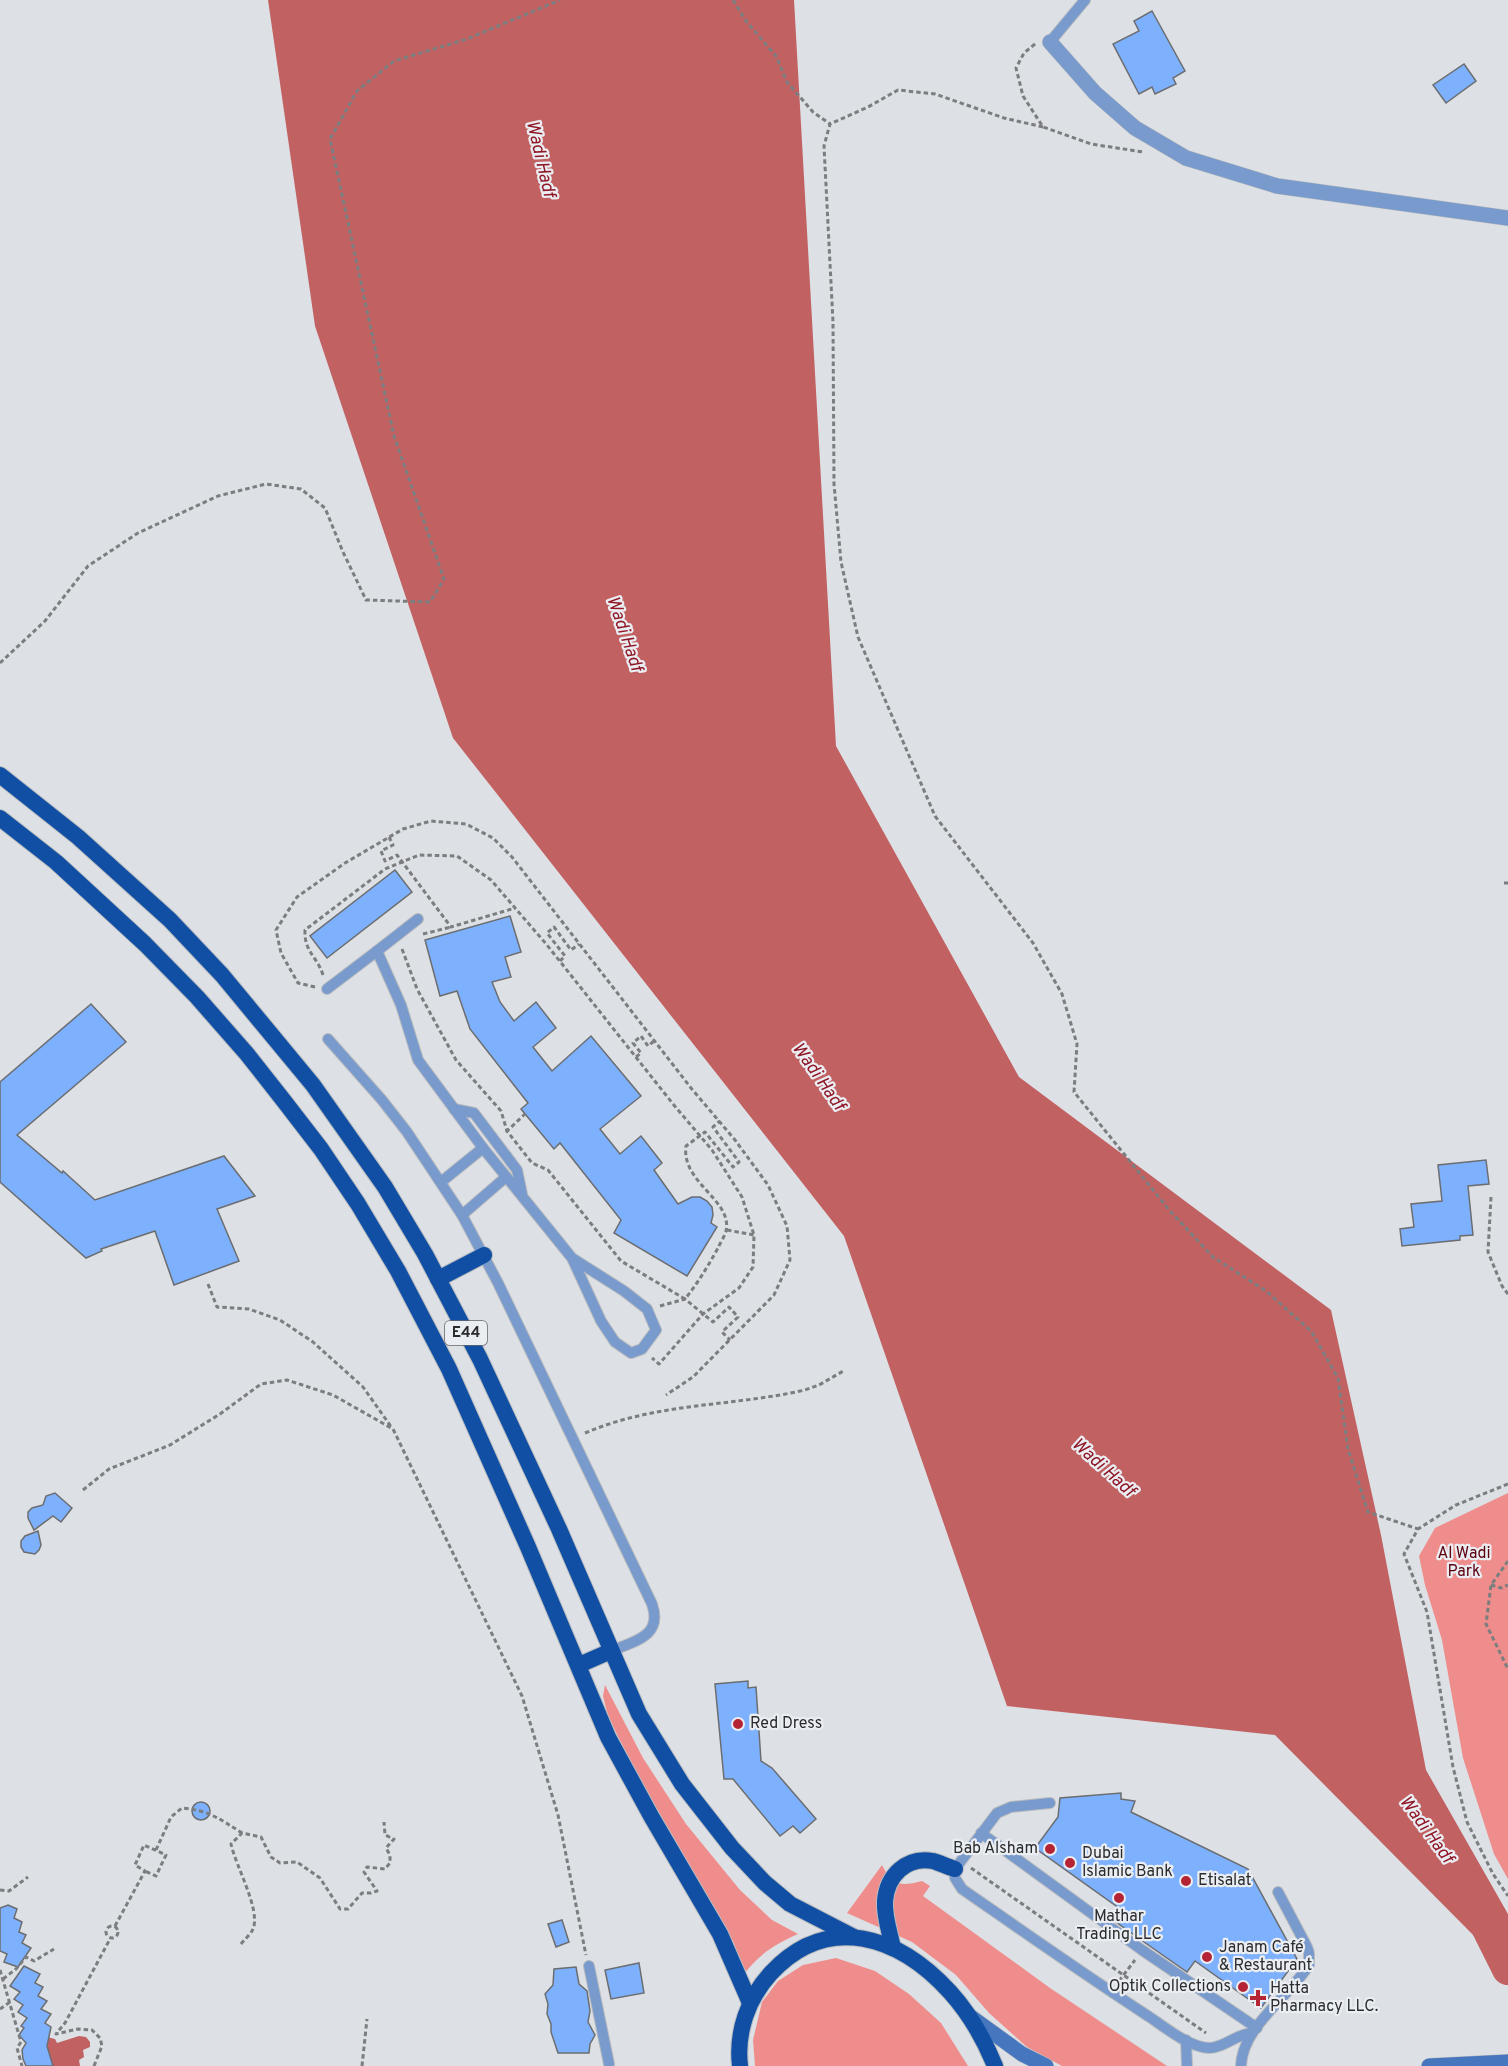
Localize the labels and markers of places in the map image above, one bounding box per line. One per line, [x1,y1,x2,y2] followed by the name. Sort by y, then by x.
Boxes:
[750,1714,822,1734] place label: Red Dress
[731,1717,745,1731] marker: Red Dress
[953,1839,1038,1859] place label: Bab Alsham
[1043,1842,1057,1856] marker: Bab Alsham
[1082,1844,1173,1882] place label: Dubai Islamic Bank
[1063,1856,1077,1870] marker: Dubai Islamic Bank
[1198,1871,1251,1891] place label: Etisalat
[1179,1874,1193,1888] marker: Etisalat
[1112,1891,1126,1905] marker: Mathar Trading LLC
[1076,1907,1162,1945] place label: Mathar Trading LLC
[1219,1938,1312,1976] place label: Janam Café & Restaurant
[1200,1950,1214,1964] marker: Janam Café & Restaurant
[1109,1977,1231,1997] place label: Optik Collections
[1270,1979,1378,2017] place label: Hatta Pharmacy LLC.
[1236,1980,1250,1994] marker: Optik Collections
[1251,1991,1265,2005] marker: Hatta Pharmacy LLC.

